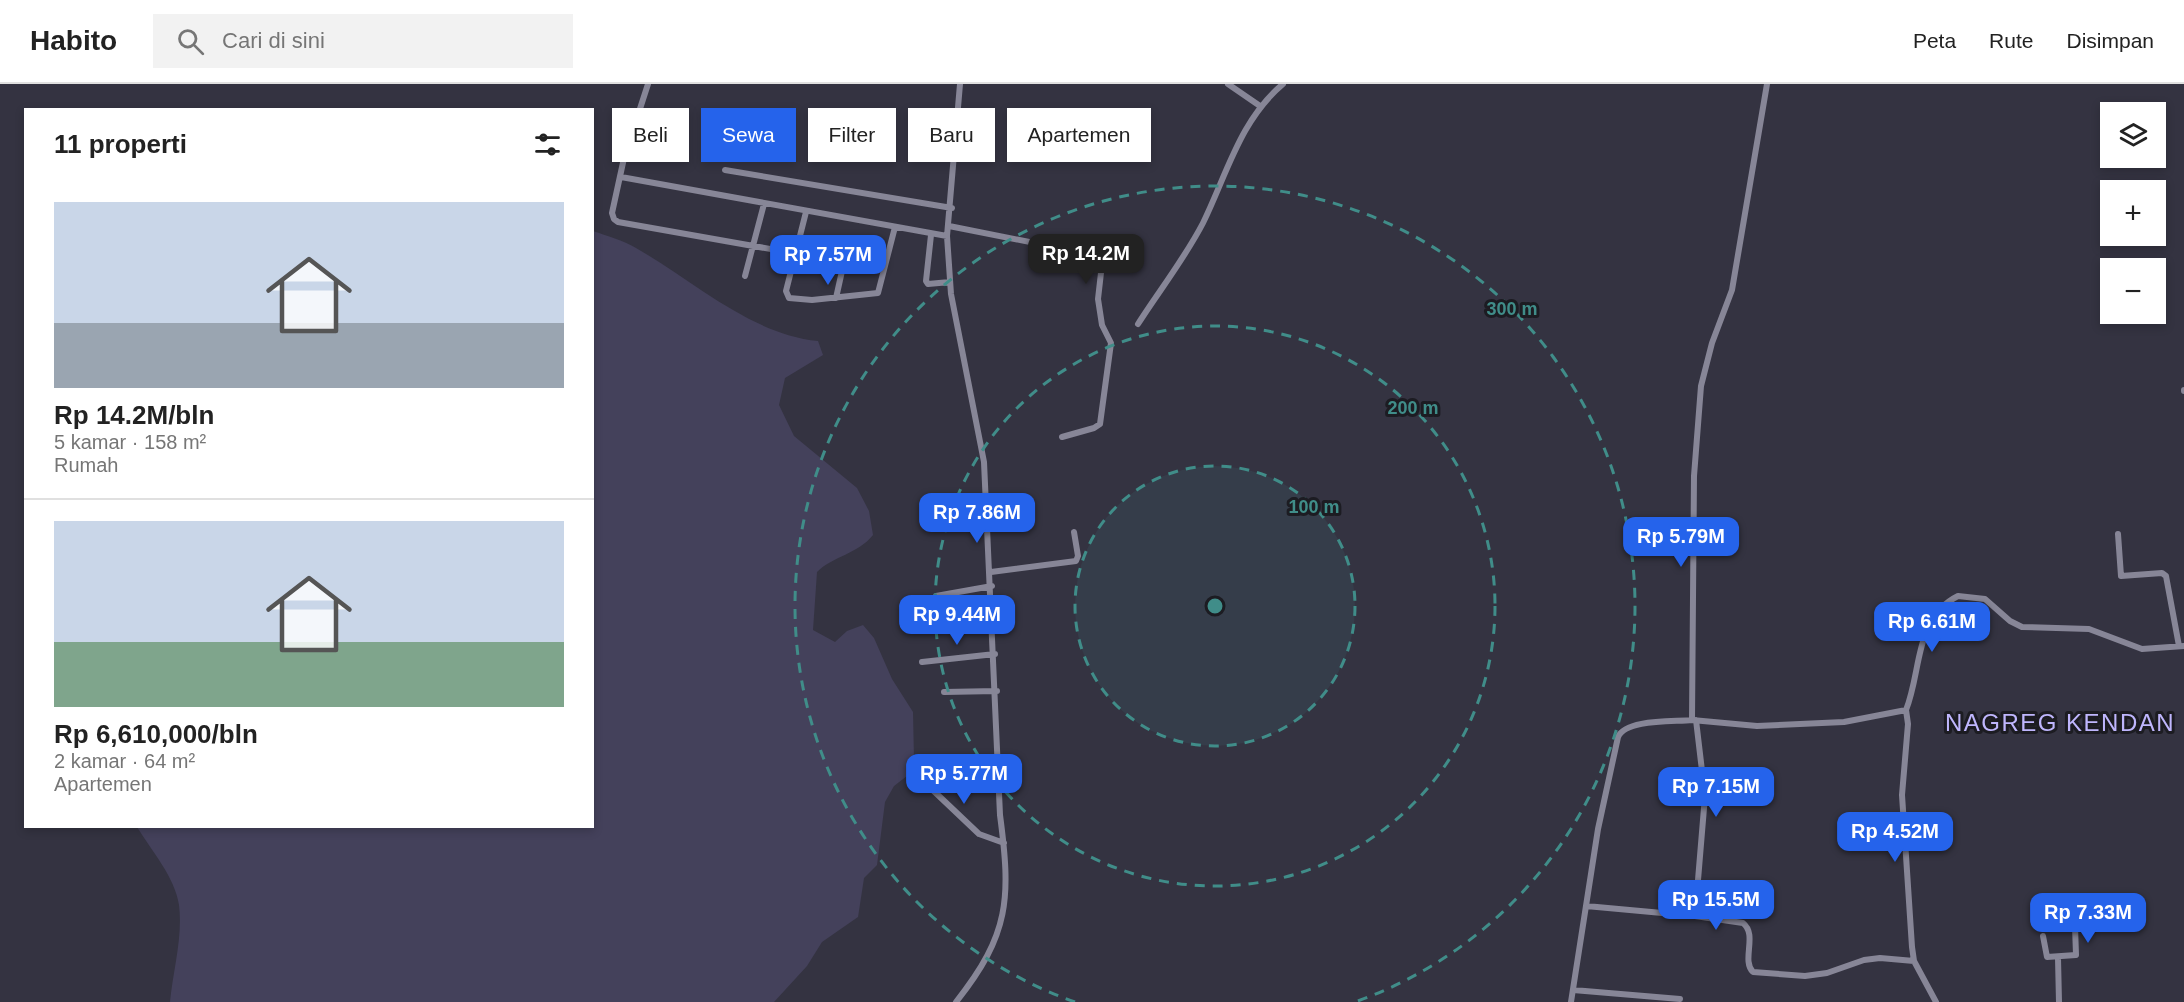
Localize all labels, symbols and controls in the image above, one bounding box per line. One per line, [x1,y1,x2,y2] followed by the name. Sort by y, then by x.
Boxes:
[153,14,573,68] search box
[30,25,117,56] text: Habito
[174,25,207,58] icon: search
[222,28,325,53] text: Cari di sini
[1913,29,1956,52] text: Peta
[1989,29,2033,52] text: Rute
[2066,29,2154,52] text: Disimpan
[2100,102,2166,324] map controls
[2100,102,2166,168] button: layers
[612,108,689,162] chip: Beli
[701,108,796,162] chip: Sewa
[808,108,896,162] chip: Filter
[908,108,995,162] chip: Baru
[1007,108,1151,162] chip: Apartemen
[531,128,564,161] icon: filters
[54,129,187,159] text: 11 properti
[2100,180,2166,246] button: +
[1024,234,1148,285] pin: Rp 14.2M
[766,235,890,286] pin: Rp 7.57M
[255,241,363,349] icon: home
[1042,242,1130,264] text: Rp 14.2M
[784,243,872,265] text: Rp 7.57M
[2100,258,2166,324] button: −
[1486,299,1538,319] text: 300 m
[1387,398,1439,418] text: 200 m
[54,400,214,430] text: Rp 14.2M/bln
[54,431,206,453] text: 5 kamar · 158 m²
[54,454,118,476] text: Rumah
[915,493,1039,544] pin: Rp 7.86M
[1288,497,1340,517] text: 100 m
[933,501,1021,523] text: Rp 7.86M
[1619,517,1743,568] pin: Rp 5.79M
[1637,525,1725,547] text: Rp 5.79M
[255,560,363,668] icon: home
[895,595,1019,646] pin: Rp 9.44M
[1205,596,1225,616] centre of rings
[1870,602,1994,653] pin: Rp 6.61M
[913,603,1001,625] text: Rp 9.44M
[1888,610,1976,632] text: Rp 6.61M
[1945,709,2175,736] district label: NAGREG KENDAN
[54,719,258,749] text: Rp 6,610,000/bln
[54,750,195,772] text: 2 kamar · 64 m²
[902,754,1026,805] pin: Rp 5.77M
[920,762,1008,784] text: Rp 5.77M
[1654,767,1778,818] pin: Rp 7.15M
[54,773,152,795] text: Apartemen
[1672,775,1760,797] text: Rp 7.15M
[1833,812,1957,863] pin: Rp 4.52M
[1851,820,1939,842] text: Rp 4.52M
[1654,880,1778,931] pin: Rp 15.5M
[1672,888,1760,910] text: Rp 15.5M
[2026,893,2150,944] pin: Rp 7.33M
[2044,901,2132,923] text: Rp 7.33M

